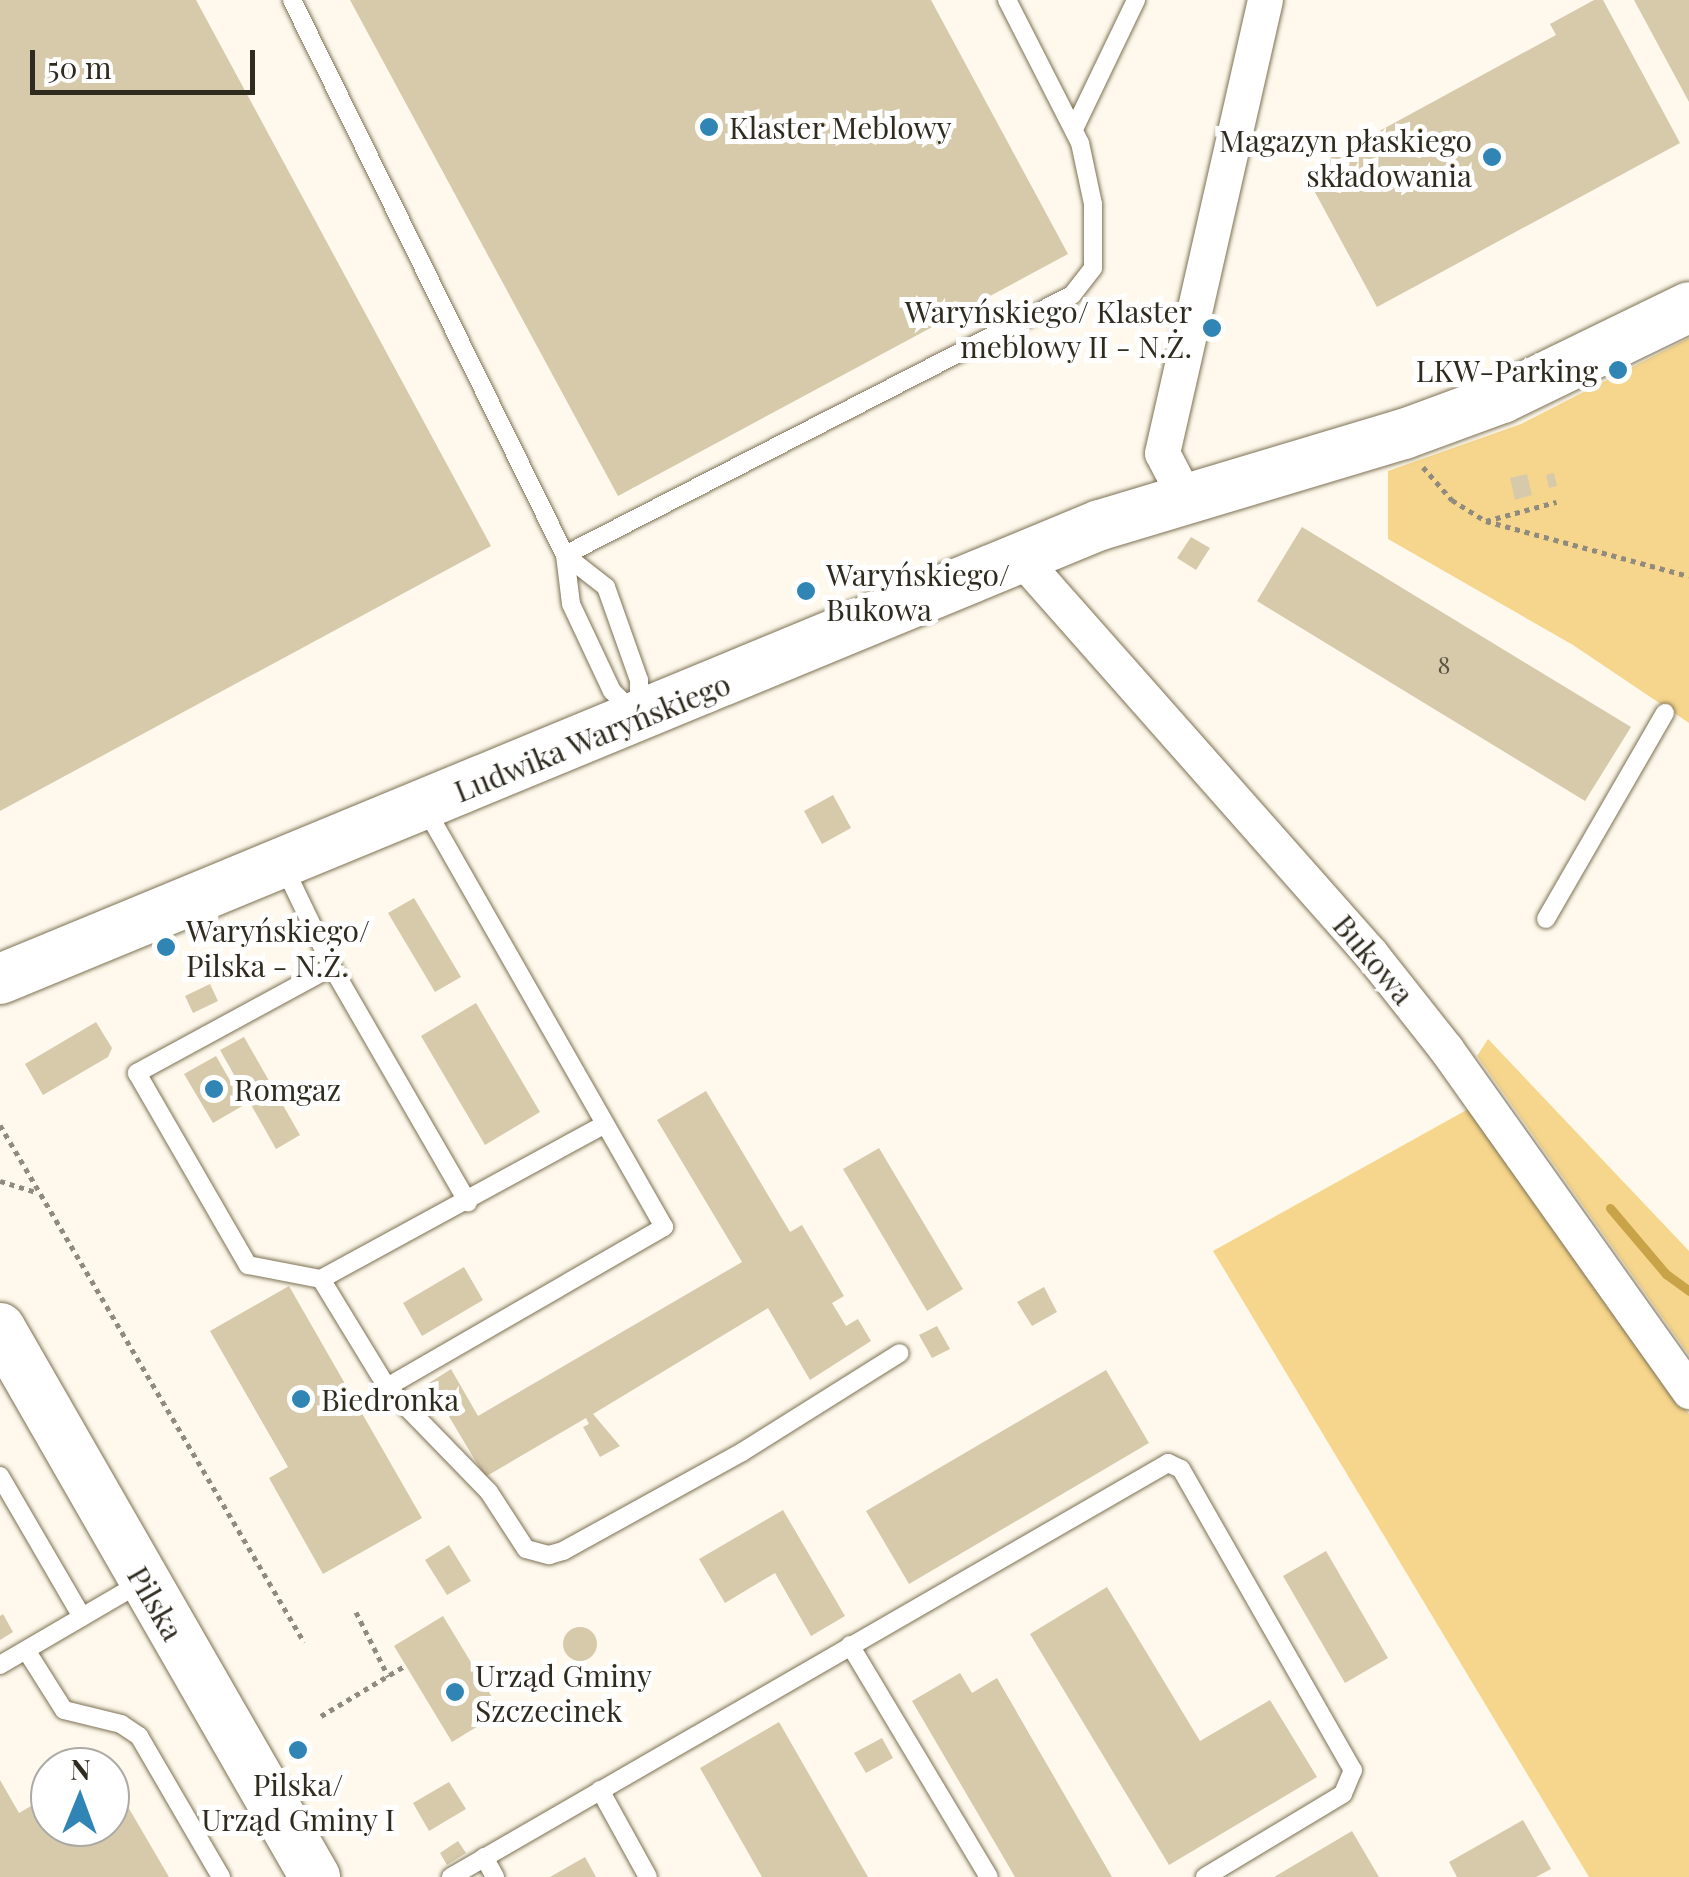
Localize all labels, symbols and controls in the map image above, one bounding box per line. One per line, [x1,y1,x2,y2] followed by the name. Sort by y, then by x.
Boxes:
[35,30,260,92] scale bar
[47,47,112,87] text: 50 m
[729,109,952,145] place label: Klaster Meblowy
[698,116,720,138] marker: Klaster Meblowy
[1219,122,1472,192] place label: Magazyn płaskiego składowania
[1481,146,1503,168] marker: Magazyn płaskiego składowania
[905,293,1192,364] place label: Waryńskiego/ Klaster meblowy II - N.Ż.
[1201,317,1223,339] marker: Waryńskiego/ Klaster meblowy II - N.Ż.
[1416,352,1598,388] place label: LKW-Parking
[1607,359,1629,381] marker: LKW-Parking
[826,556,1010,626] place label: Waryńskiego/ Bukowa
[795,580,817,602] marker: Waryńskiego/ Bukowa
[1438,649,1450,679] house number: 8
[448,665,736,809] street label: Ludwika Waryńskiego
[1326,907,1422,1011] street label: Bukowa
[186,912,370,982] place label: Waryńskiego/ Pilska - N.Ż.
[155,936,177,958] marker: Waryńskiego/ Pilska - N.Ż.
[234,1071,341,1107] place label: Romgaz
[203,1078,225,1100] marker: Romgaz
[321,1381,459,1417] place label: Biedronka
[290,1388,312,1410] marker: Biedronka
[121,1560,191,1646] street label: Pilska
[475,1657,652,1728] place label: Urząd Gminy Szczecinek
[444,1681,466,1703] marker: Urząd Gminy Szczecinek
[287,1739,309,1761] marker: Pilska/ Urząd Gminy I
[30,1747,130,1847] north arrow
[70,1750,91,1787] text: N
[201,1766,395,1836] place label: Pilska/ Urząd Gminy I

